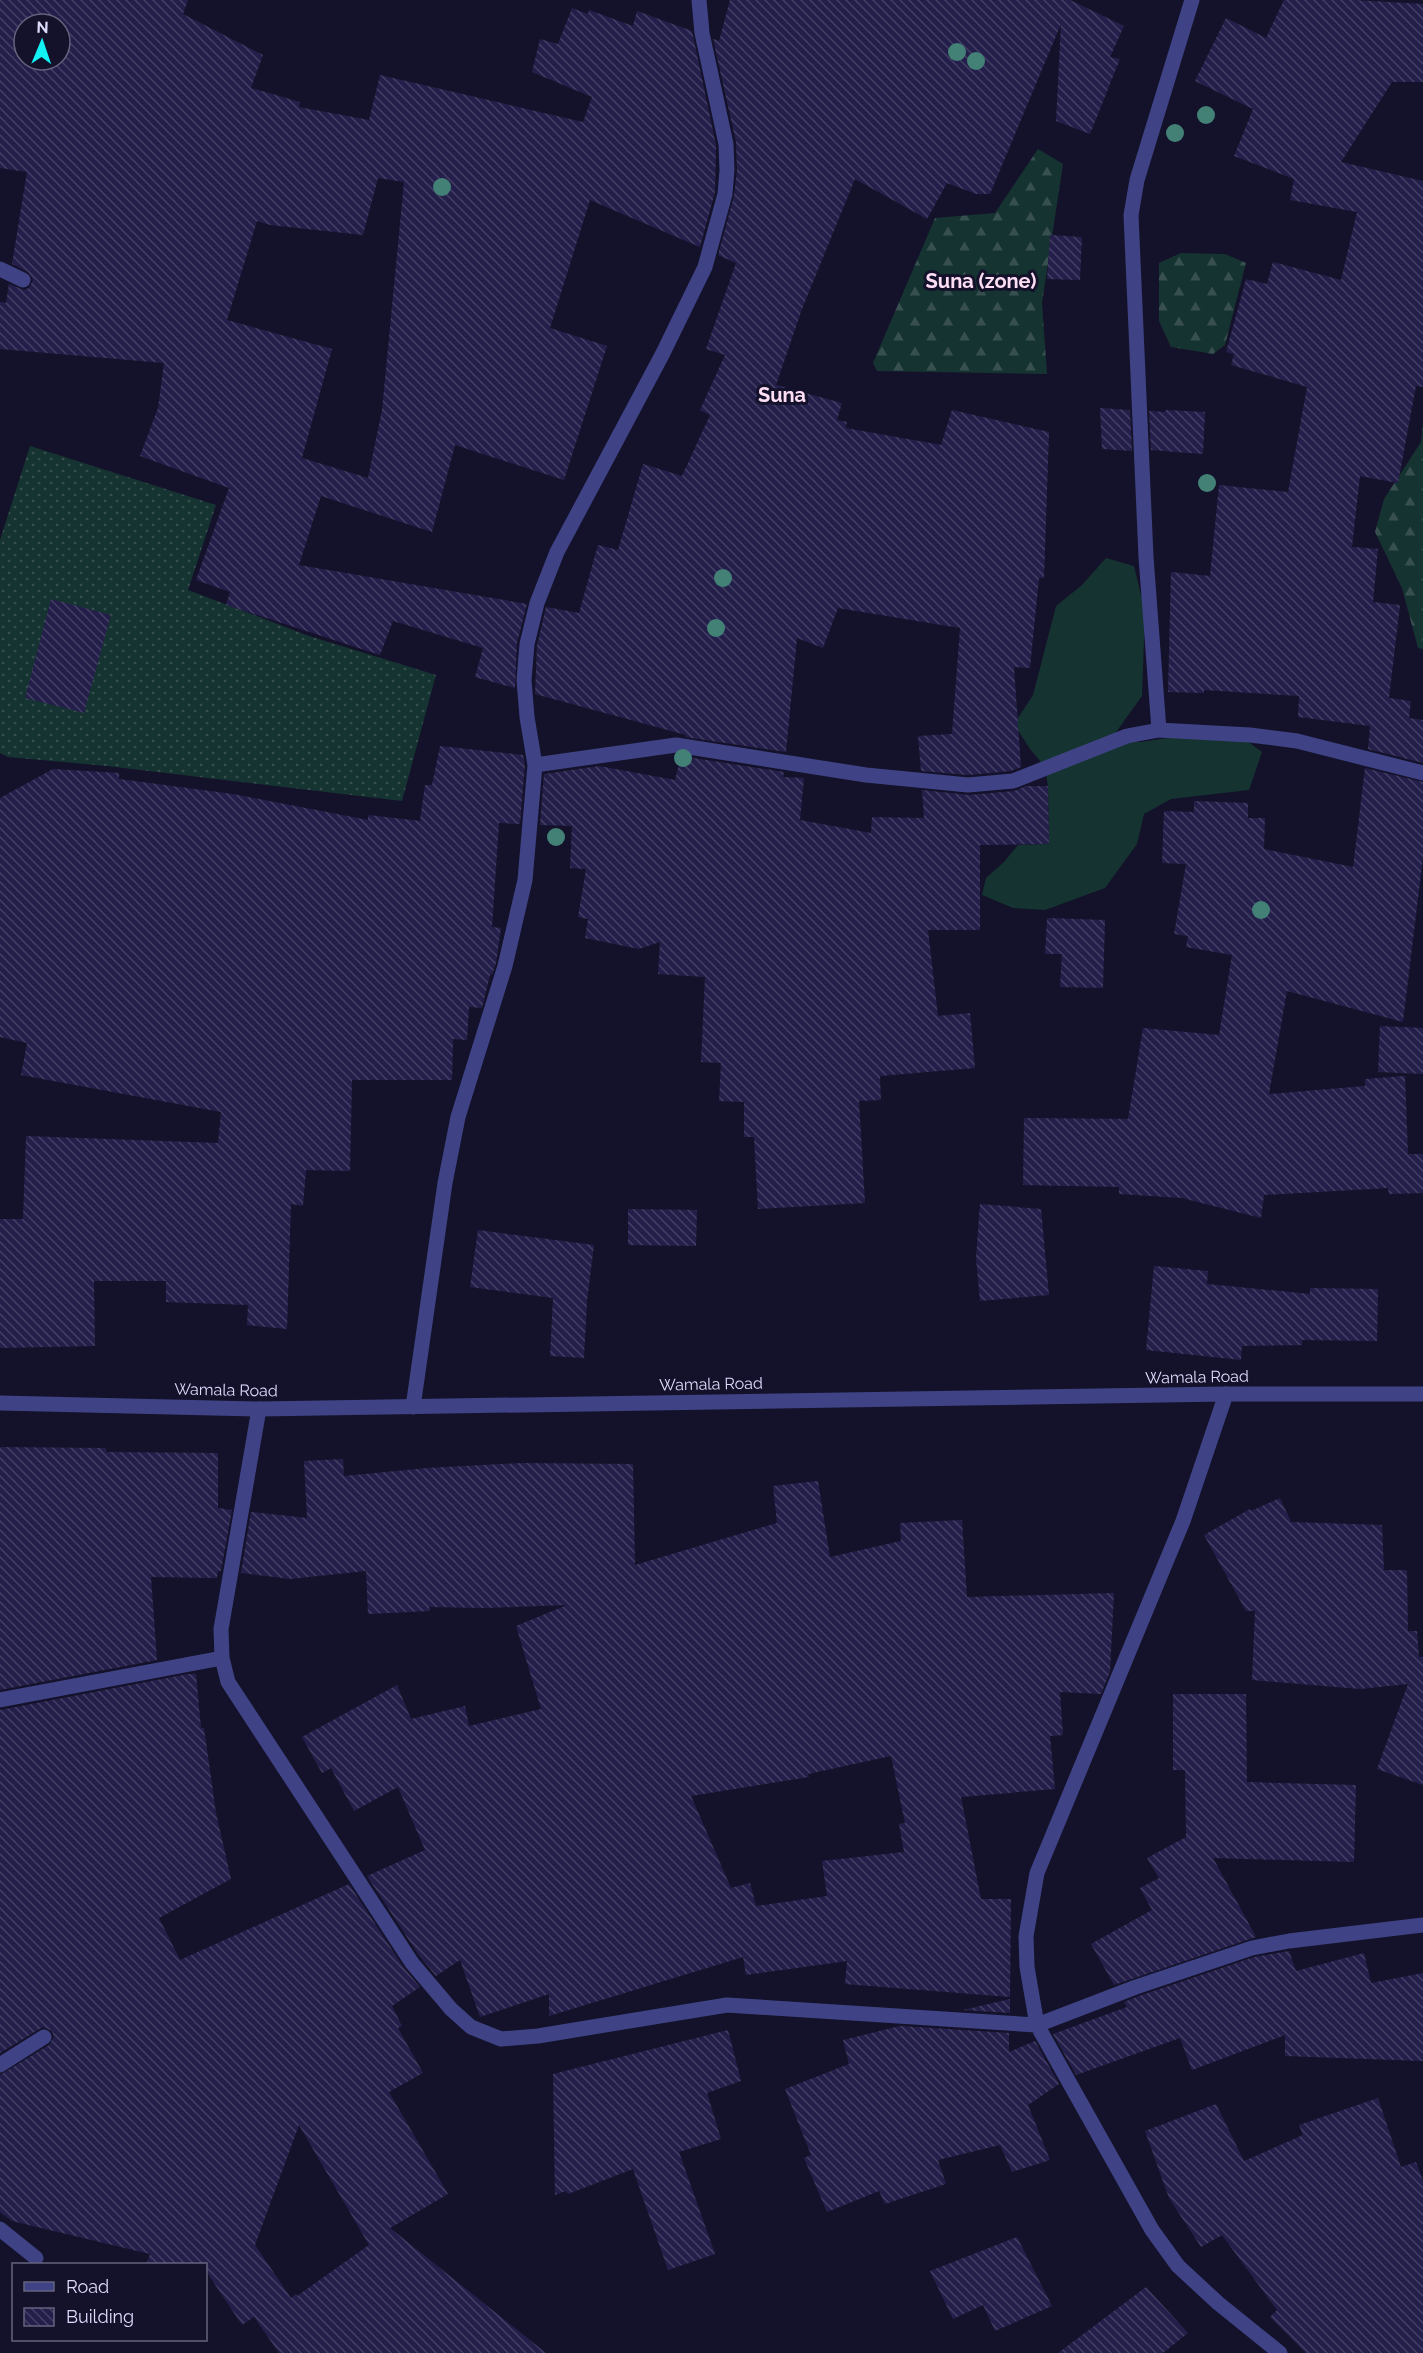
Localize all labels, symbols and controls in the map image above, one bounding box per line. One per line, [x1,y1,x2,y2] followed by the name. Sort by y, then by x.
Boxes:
[12,12,72,72] north arrow
[36,18,49,37] text: N
[926,269,1036,293] district label: Suna (zone)
[758,383,806,407] district label: Suna
[1145,1367,1249,1387] street label: Wamala Road
[659,1374,763,1394] street label: Wamala Road
[174,1380,278,1400] street label: Wamala Road
[12,2263,207,2341] legend
[66,2276,109,2297] text: Road
[66,2306,134,2327] text: Building

